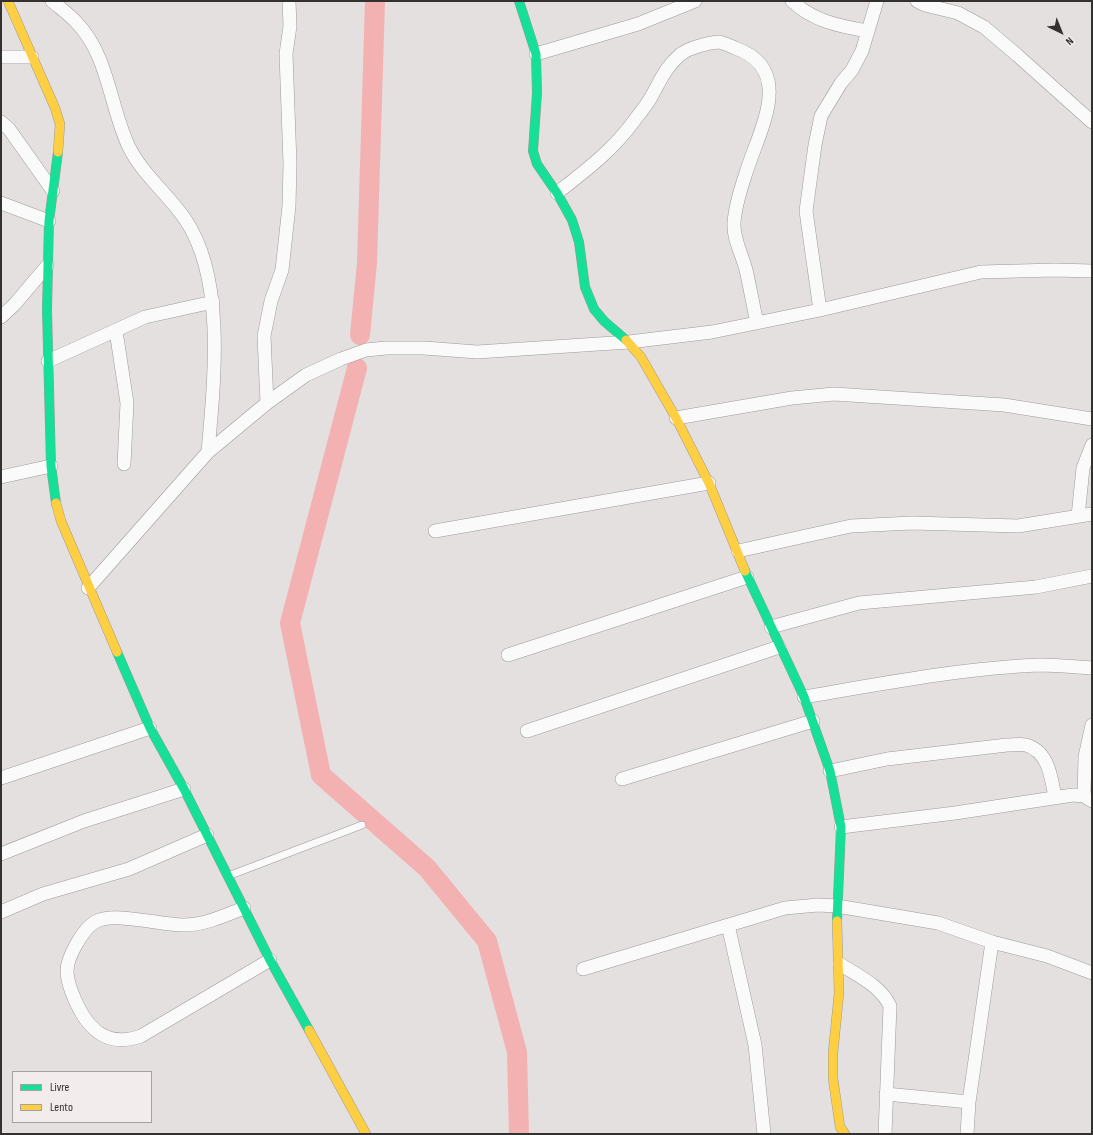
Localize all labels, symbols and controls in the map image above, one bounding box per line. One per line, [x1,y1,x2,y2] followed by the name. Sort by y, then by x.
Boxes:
[1041,12,1081,52] north arrow
[1063,34,1076,48] text: N
[12,1071,152,1123] legend
[50,1080,69,1095] text: Livre
[50,1100,73,1115] text: Lento

